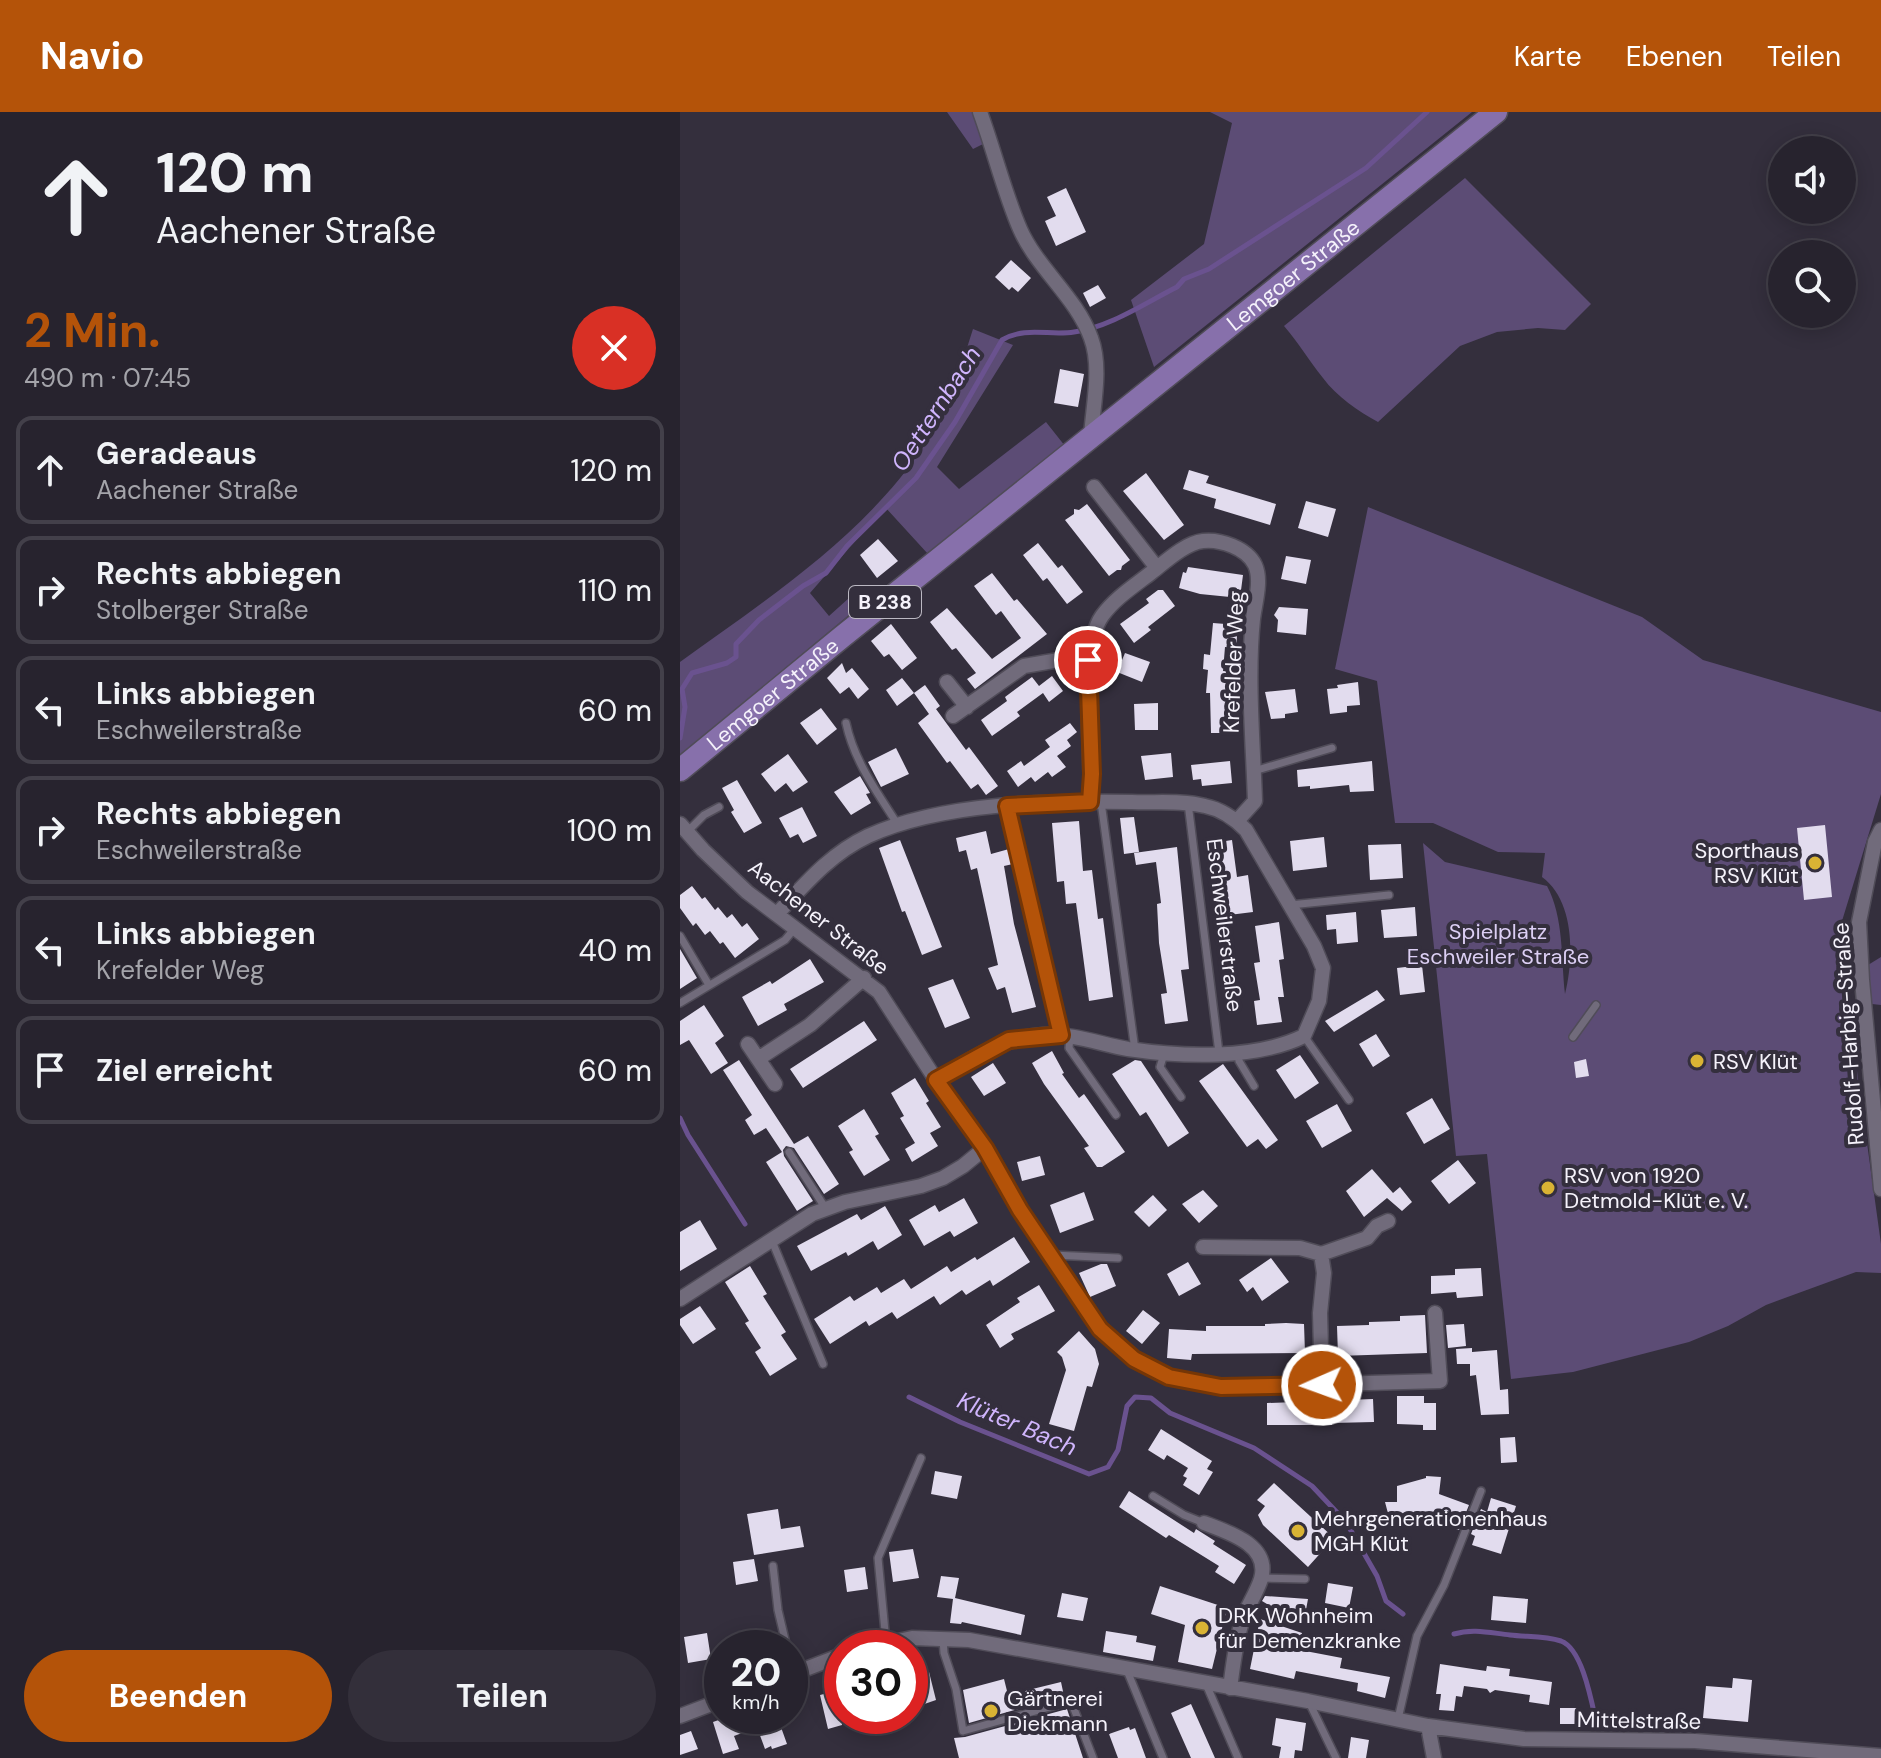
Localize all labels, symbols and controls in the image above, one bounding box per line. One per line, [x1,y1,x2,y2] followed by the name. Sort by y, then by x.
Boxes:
[40,31,144,81] text: Navio
[1514,38,1582,75] text: Karte
[1626,38,1723,75] text: Ebenen
[1767,38,1841,75] text: Teilen
[156,136,314,209] text: 120 m
[1768,136,1856,328] map controls
[1768,136,1856,224] button: sound
[24,144,128,248] icon: ahead
[156,207,436,254] text: Aachener Straße
[1221,213,1366,338] street label: Lemgoer Straße
[1768,240,1856,328] button: search
[24,299,160,362] text: 2 Min.
[572,306,656,390] button: close
[884,340,987,477] water label: Oetternbach
[24,361,191,395] text: 490 m · 07:45
[96,434,257,473] text: Geradeaus
[28,448,72,492] icon: ahead
[570,451,652,490] text: 120 m
[96,473,298,507] text: Aachener Straße
[96,554,341,593] text: Rechts abbiegen
[28,568,72,612] icon: right
[578,571,652,610] text: 110 m
[849,586,921,618] road number: B 238
[1217,590,1250,734] street label: Krefelder Weg
[96,593,308,627] text: Stolberger Straße
[1054,626,1122,694] pin
[701,631,845,757] street label: Lemgoer Straße
[1066,638,1110,682] icon: arrive
[96,674,316,713] text: Links abbiegen
[28,688,72,732] icon: left
[578,691,652,730] text: 60 m
[96,713,302,747] text: Eschweilerstraße
[96,794,341,833] text: Rechts abbiegen
[28,808,72,852] icon: right
[567,811,652,850] text: 100 m
[96,833,302,867] text: Eschweilerstraße
[1694,836,1799,890] place label: Sporthaus RSV Klüt
[1199,837,1250,1013] street label: Eschweilerstraße
[742,853,895,982] street label: Aachener Straße
[1806,854,1824,872] marker: Sporthaus RSV Klüt
[96,914,316,953] text: Links abbiegen
[1407,917,1589,971] park label: Spielplatz Eschweiler Straße
[1826,922,1871,1146] street label: Rudolf-Harbig-Straße
[28,928,72,972] icon: left
[579,931,652,970] text: 40 m
[96,953,265,987] text: Krefelder Weg
[1713,1047,1798,1076] place label: RSV Klüt
[28,1048,72,1092] icon: arrive
[96,1051,273,1090] text: Ziel erreicht
[578,1051,652,1090] text: 60 m
[1688,1052,1706,1070] marker: RSV Klüt
[1564,1161,1748,1215] place label: RSV von 1920 Detmold-Klüt e. V.
[1539,1179,1557,1197] marker: RSV von 1920 Detmold-Klüt e. V.
[1280,1343,1364,1427] position arrow
[953,1384,1082,1463] water label: Klüter Bach
[1314,1504,1548,1558] place label: Mehrgenerationenhaus MGH Klüt
[1289,1522,1307,1540] marker: Mehrgenerationenhaus MGH Klüt
[1218,1601,1401,1655] place label: DRK Wohnheim für Demenzkranke
[1193,1619,1211,1637] marker: DRK Wohnheim für Demenzkranke
[824,1630,928,1734] speed limit sign: 30
[730,1646,782,1698] text: 20
[24,1650,332,1742] button: Beenden
[348,1650,656,1742] button: Teilen
[1007,1684,1108,1738] place label: Gärtnerei Diekmann
[732,1689,780,1715] text: km/h
[982,1702,1000,1720] marker: Gärtnerei Diekmann
[1577,1705,1701,1736] street label: Mittelstraße

